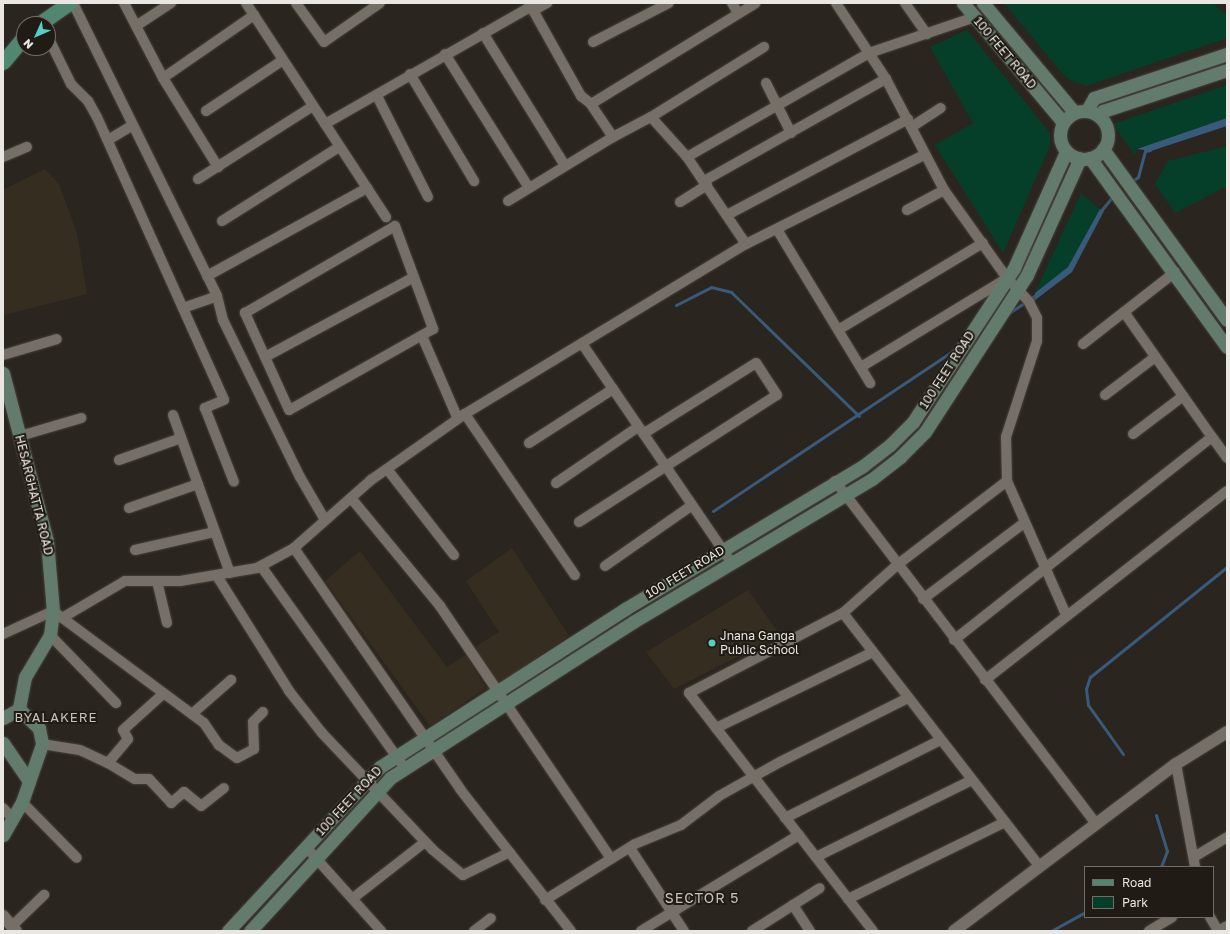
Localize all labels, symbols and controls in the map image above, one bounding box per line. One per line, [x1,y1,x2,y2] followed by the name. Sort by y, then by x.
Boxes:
[971,14,1039,92] street label: 100 FEET ROAD
[16,16,56,56] north arrow
[20,37,35,52] text: N
[917,329,977,411] street label: 100 FEET ROAD
[12,433,56,557] street label: HESARGHATTA ROAD
[643,543,727,601] street label: 100 FEET ROAD
[720,629,799,657] place label: Jnana Ganga Public School
[707,638,717,648] marker: Jnana Ganga Public School
[14,709,98,725] district label: BYALAKERE
[313,763,385,839] street label: 100 FEET ROAD
[1084,866,1214,918] legend
[1122,875,1151,890] text: Road
[665,890,739,906] district label: SECTOR 5
[1122,895,1148,910] text: Park

